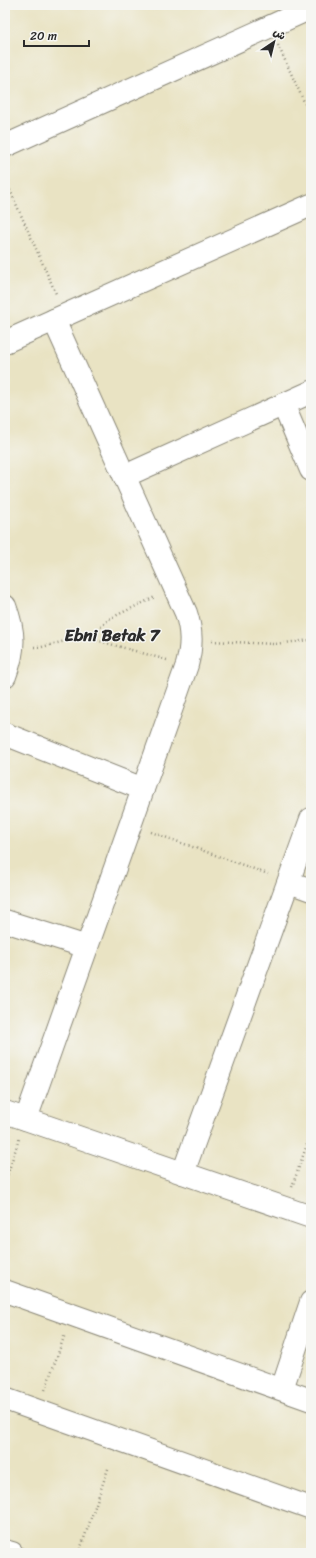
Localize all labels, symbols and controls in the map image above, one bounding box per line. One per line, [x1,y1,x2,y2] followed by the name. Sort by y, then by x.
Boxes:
[24,22,89,48] scale bar
[254,22,294,62] north arrow
[269,23,290,45] text: ش
[30,25,57,47] text: 20 m
[64,620,161,650] district label: Ebni Betak 7

